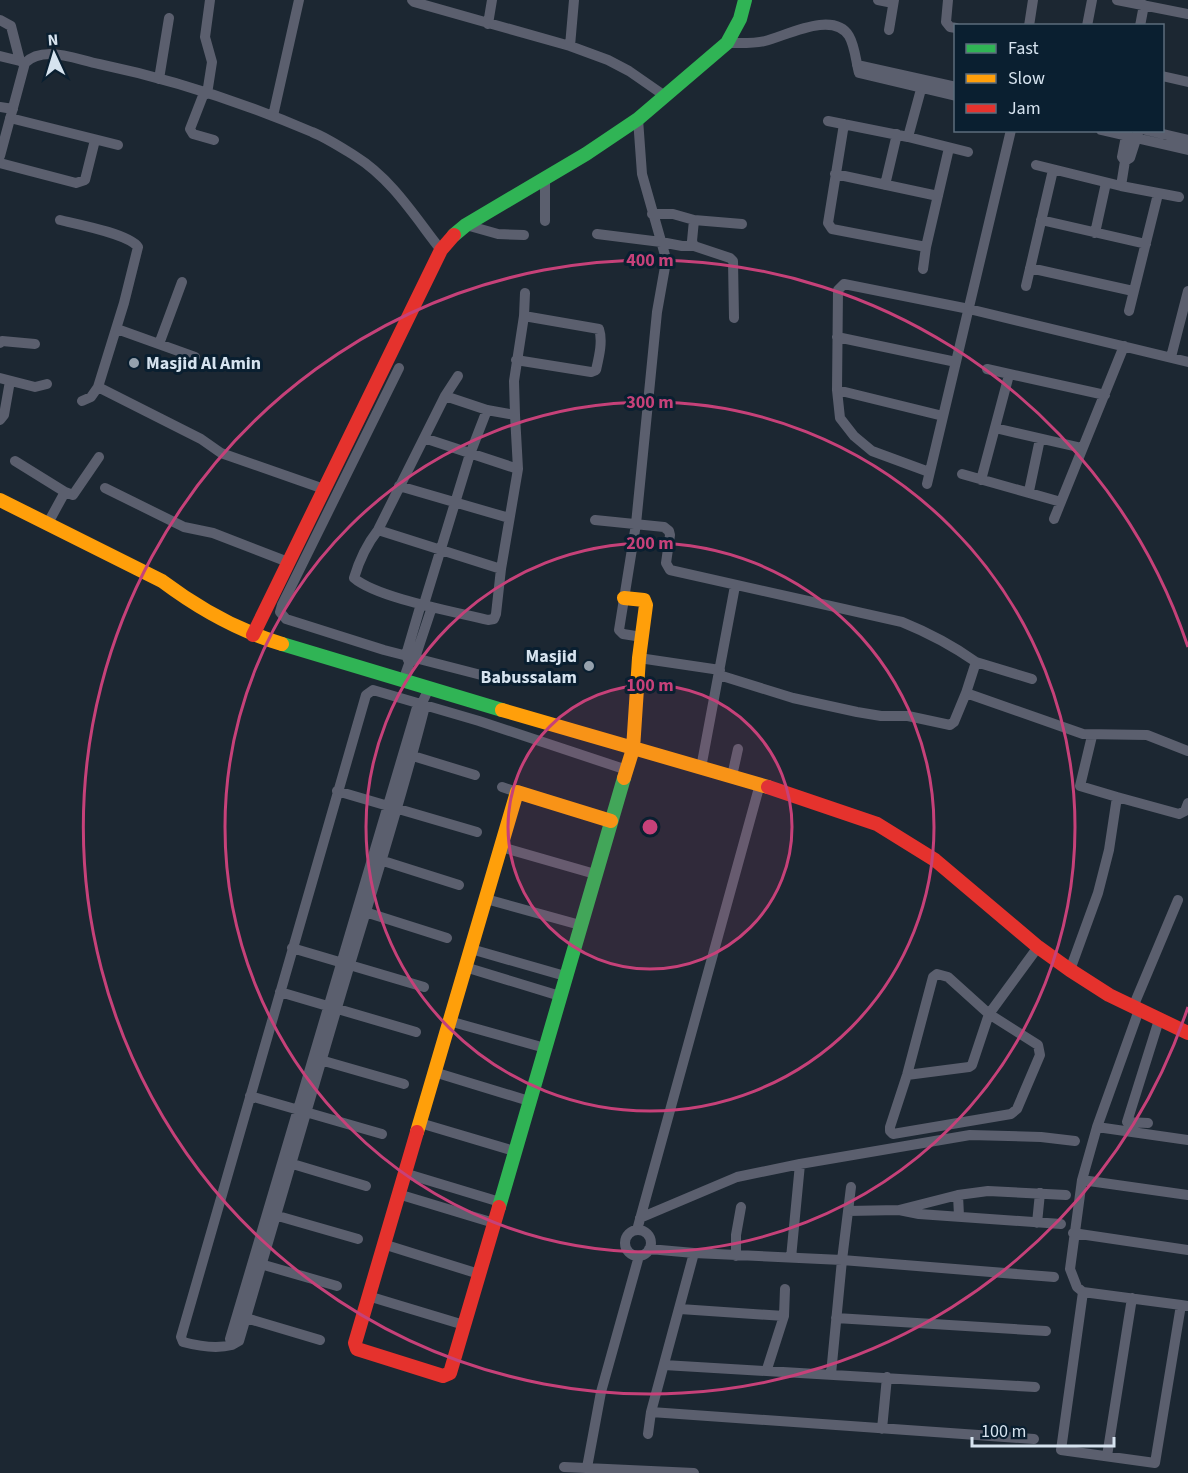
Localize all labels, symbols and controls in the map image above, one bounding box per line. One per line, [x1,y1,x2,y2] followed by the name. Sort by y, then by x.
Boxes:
[24,24,84,84] north arrow
[954,24,1164,132] legend
[47,29,59,51] text: N
[1008,36,1039,61] text: Fast
[1008,66,1045,91] text: Slow
[1008,96,1041,121] text: Jam
[626,248,674,273] text: 400 m
[146,351,261,376] place label: Masjid Al Amin
[127,356,141,370] marker: Masjid Al Amin
[626,390,674,415] text: 300 m
[626,531,674,556] text: 200 m
[481,644,577,690] place label: Masjid Babussalam
[582,659,596,673] marker: Masjid Babussalam
[626,673,674,698] text: 100 m
[640,817,660,837] centre of rings
[972,1410,1114,1448] scale bar
[981,1419,1026,1444] text: 100 m

